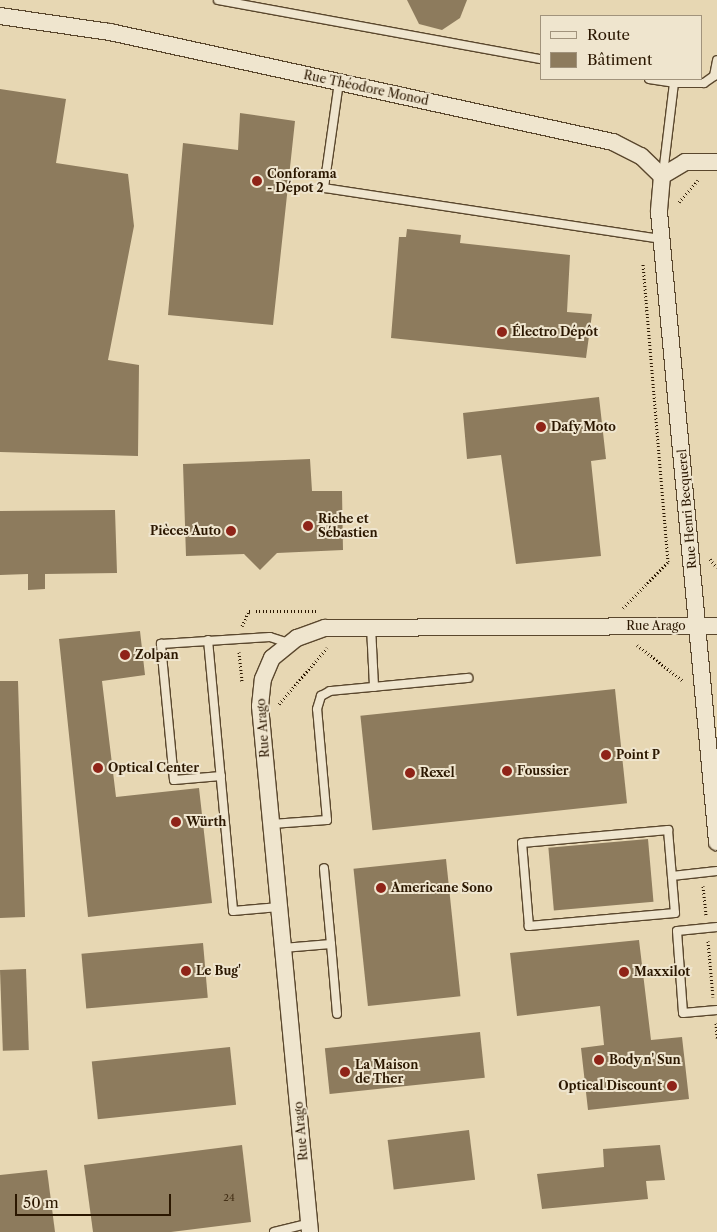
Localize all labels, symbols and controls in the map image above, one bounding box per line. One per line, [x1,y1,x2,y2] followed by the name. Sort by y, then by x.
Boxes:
[540,15,702,80] legend
[587,25,630,44] text: Route
[587,50,652,69] text: Bâtiment
[302,68,430,108] street label: Rue Théodore Monod
[267,167,337,195] place label: Conforama - Dépot 2
[251,175,263,187] marker: Conforama - Dépot 2
[512,325,598,339] place label: Électro Dépôt
[496,326,508,338] marker: Électro Dépôt
[551,420,616,434] place label: Dafy Moto
[535,421,547,433] marker: Dafy Moto
[675,449,699,569] street label: Rue Henri Becquerel
[318,512,378,540] place label: Riche et Sébastien
[302,520,314,532] marker: Riche et Sébastien
[149,524,221,538] place label: Pièces Auto
[225,525,237,537] marker: Pièces Auto
[626,619,686,633] street label: Rue Arago
[135,648,179,662] place label: Zolpan
[119,649,131,661] marker: Zolpan
[254,698,272,758] street label: Rue Arago
[616,748,660,762] place label: Point P
[600,749,612,761] marker: Point P
[108,761,199,775] place label: Optical Center
[92,762,104,774] marker: Optical Center
[517,764,569,778] place label: Foussier
[501,765,513,777] marker: Foussier
[420,766,455,780] place label: Rexel
[404,767,416,779] marker: Rexel
[186,815,227,829] place label: Würth
[170,816,182,828] marker: Würth
[391,881,493,895] place label: Americane Sono
[375,882,387,894] marker: Americane Sono
[196,964,241,978] place label: Le Bug'
[180,965,192,977] marker: Le Bug'
[634,965,690,979] place label: Maxxilot
[618,966,630,978] marker: Maxxilot
[609,1053,681,1067] place label: Body n' Sun
[593,1054,605,1066] marker: Body n' Sun
[355,1058,419,1086] place label: La Maison de Ther
[339,1066,351,1078] marker: La Maison de Ther
[558,1079,662,1093] place label: Optical Discount
[666,1080,678,1092] marker: Optical Discount
[291,1101,311,1161] street label: Rue Arago
[18,1184,174,1216] scale bar
[223,1192,235,1204] house number: 24
[23,1193,59,1212] text: 50 m

